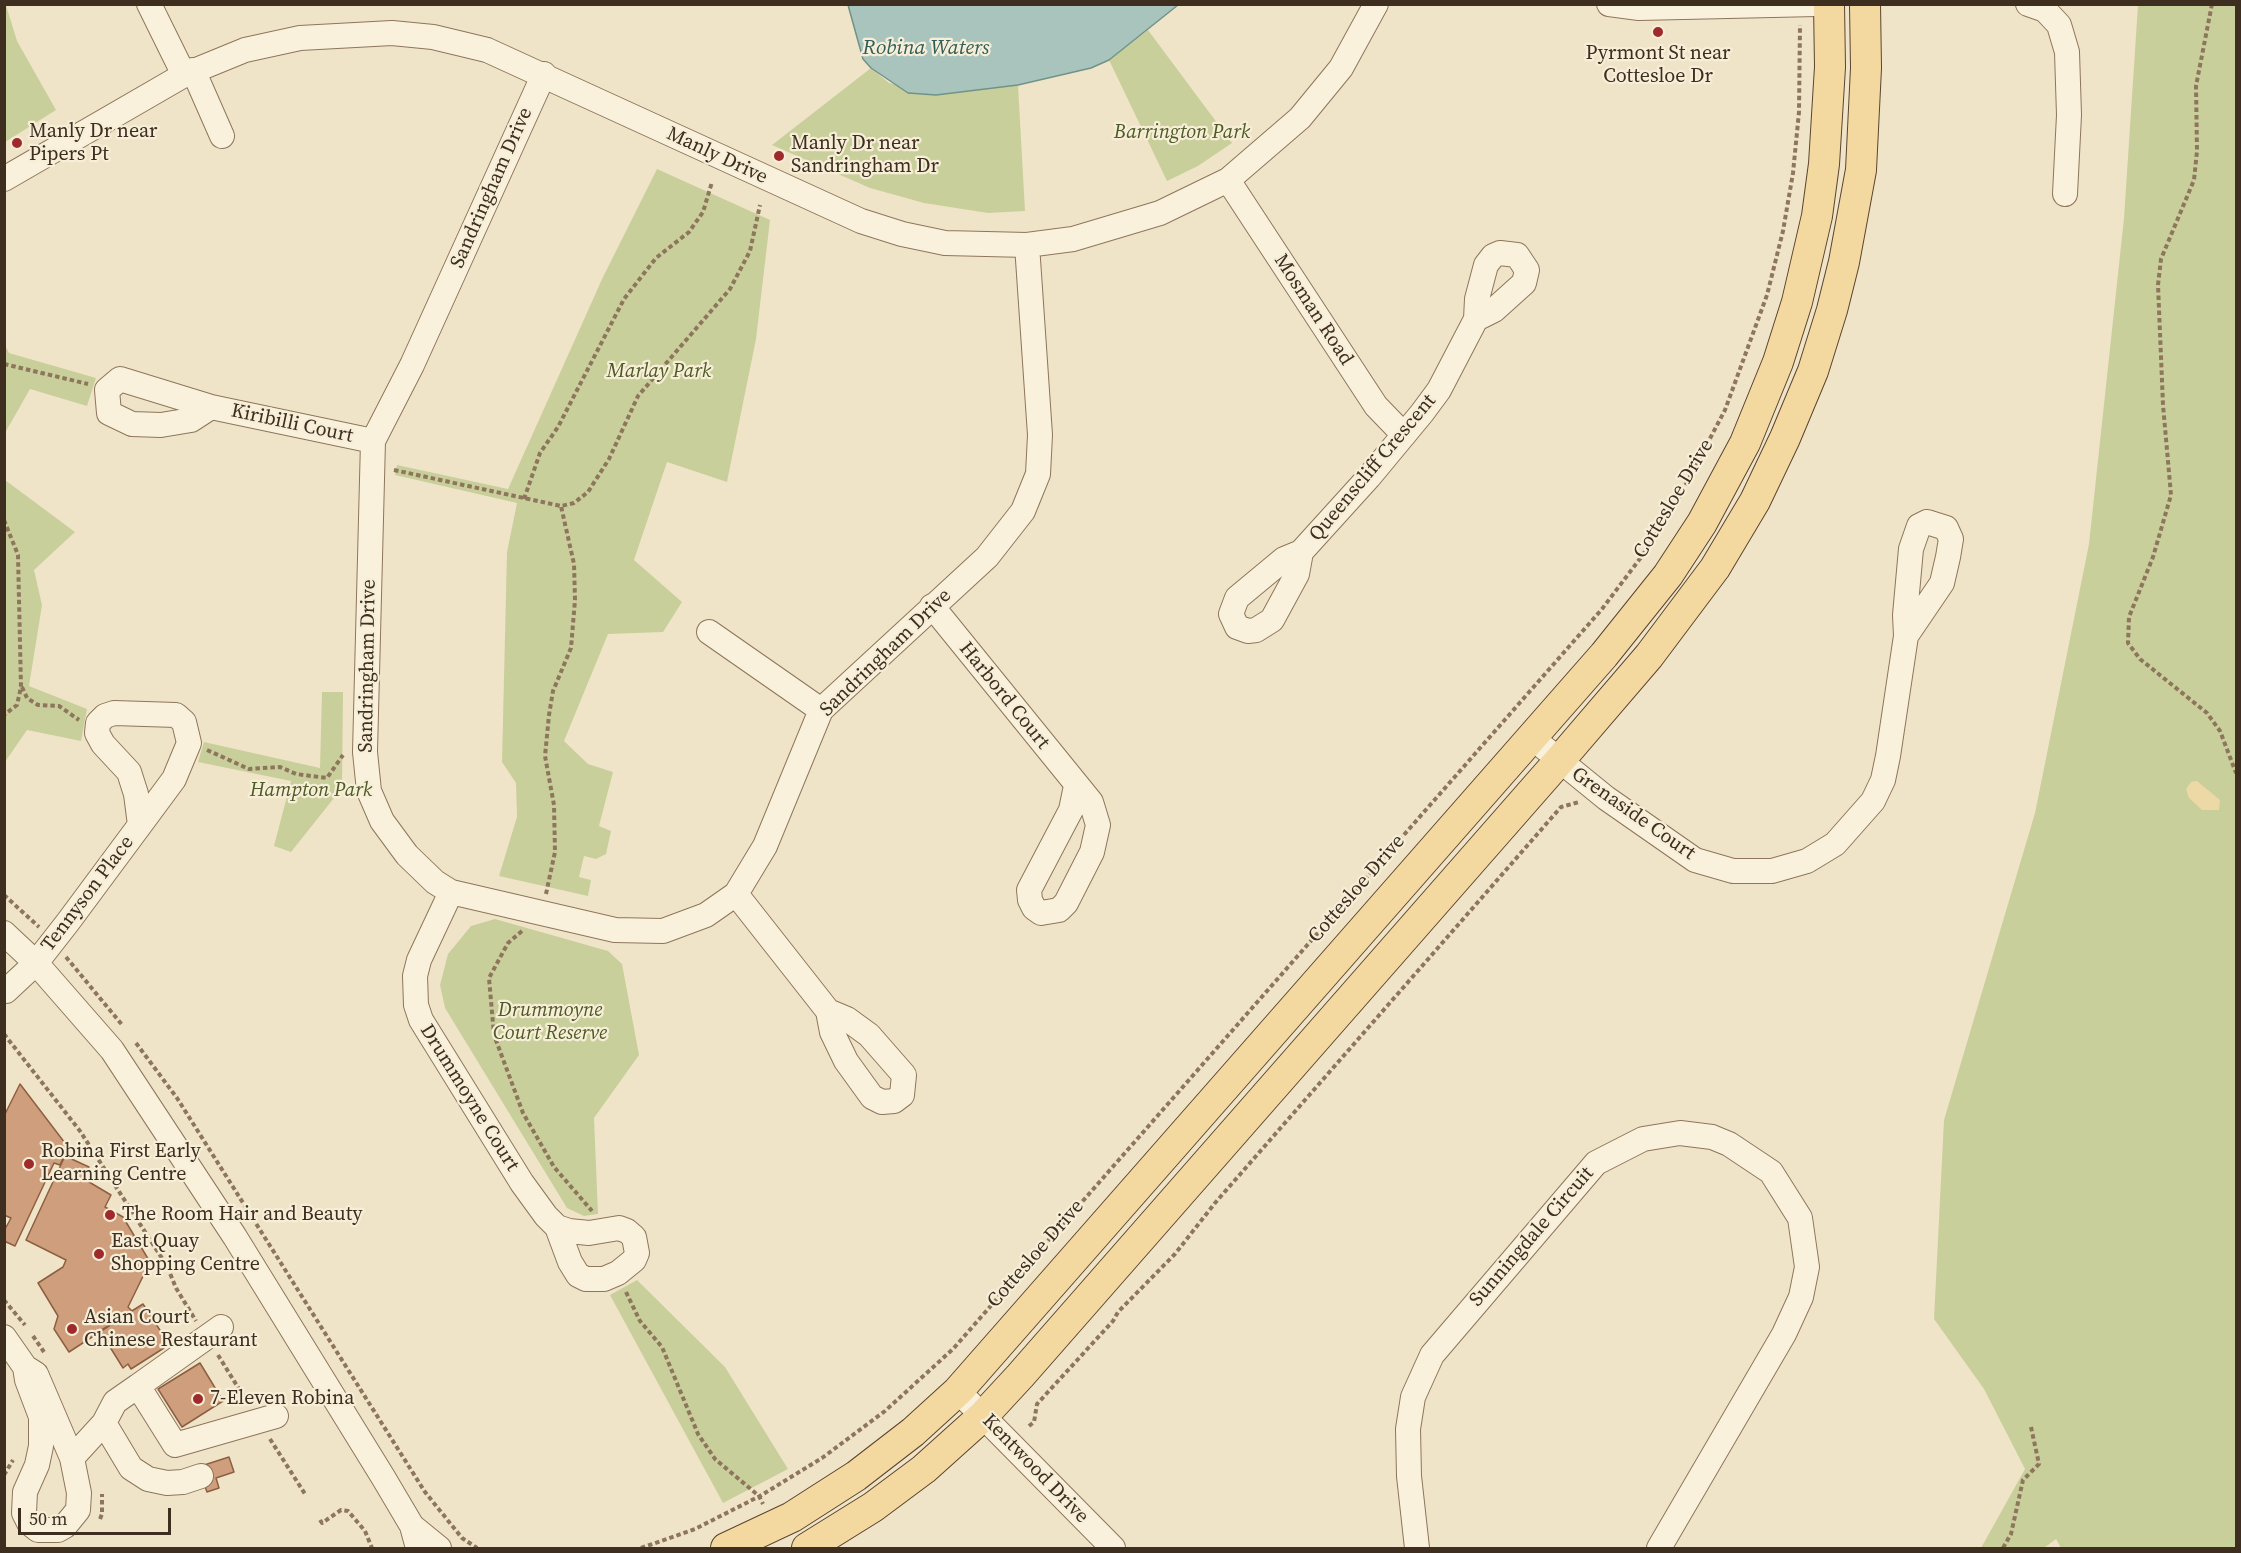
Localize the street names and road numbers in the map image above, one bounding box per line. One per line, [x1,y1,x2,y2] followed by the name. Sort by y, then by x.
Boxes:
[446,104,538,272] street label: Sandringham Drive
[663,122,771,190] street label: Manly Drive
[1268,250,1358,370] street label: Mosman Road
[1305,390,1441,546] street label: Queenscliff Crescent
[229,399,355,449] street label: Kiribilli Court
[1629,435,1719,563] street label: Cottesloe Drive
[354,579,382,753] street label: Sandringham Drive
[815,584,957,722] street label: Sandringham Drive
[953,638,1055,754] street label: Harbord Court
[1566,762,1700,866] street label: Grenaside Court
[1304,830,1410,948] street label: Cottesloe Drive
[37,831,139,957] street label: Tennyson Place
[414,1020,524,1176] street label: Drummoyne Court
[1465,1162,1599,1312] street label: Sunningdale Circuit
[983,1195,1089,1313] street label: Cottesloe Drive
[977,1409,1093,1529] street label: Kentwood Drive

